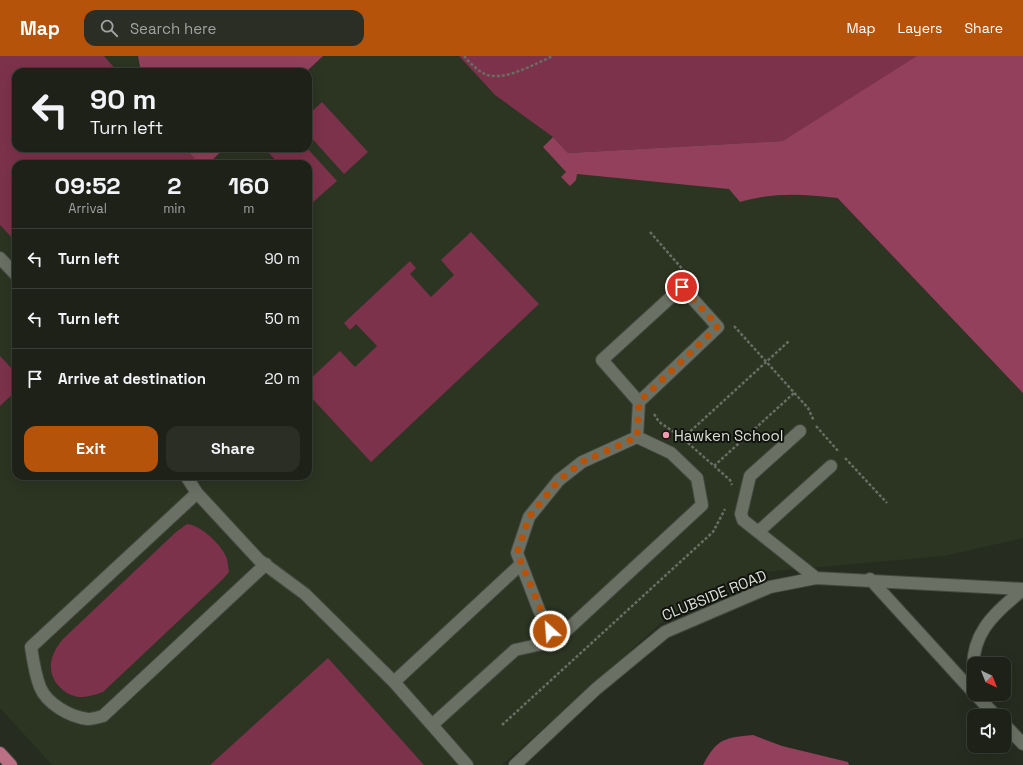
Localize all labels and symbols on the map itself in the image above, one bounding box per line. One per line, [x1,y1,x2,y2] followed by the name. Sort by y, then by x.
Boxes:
[665,270,699,304] pin
[674,426,784,445] place label: Hawken School
[661,430,671,440] marker: Hawken School
[659,565,769,625] street label: CLUBSIDE ROAD
[529,610,571,652] position arrow
[967,657,1011,701] north arrow

